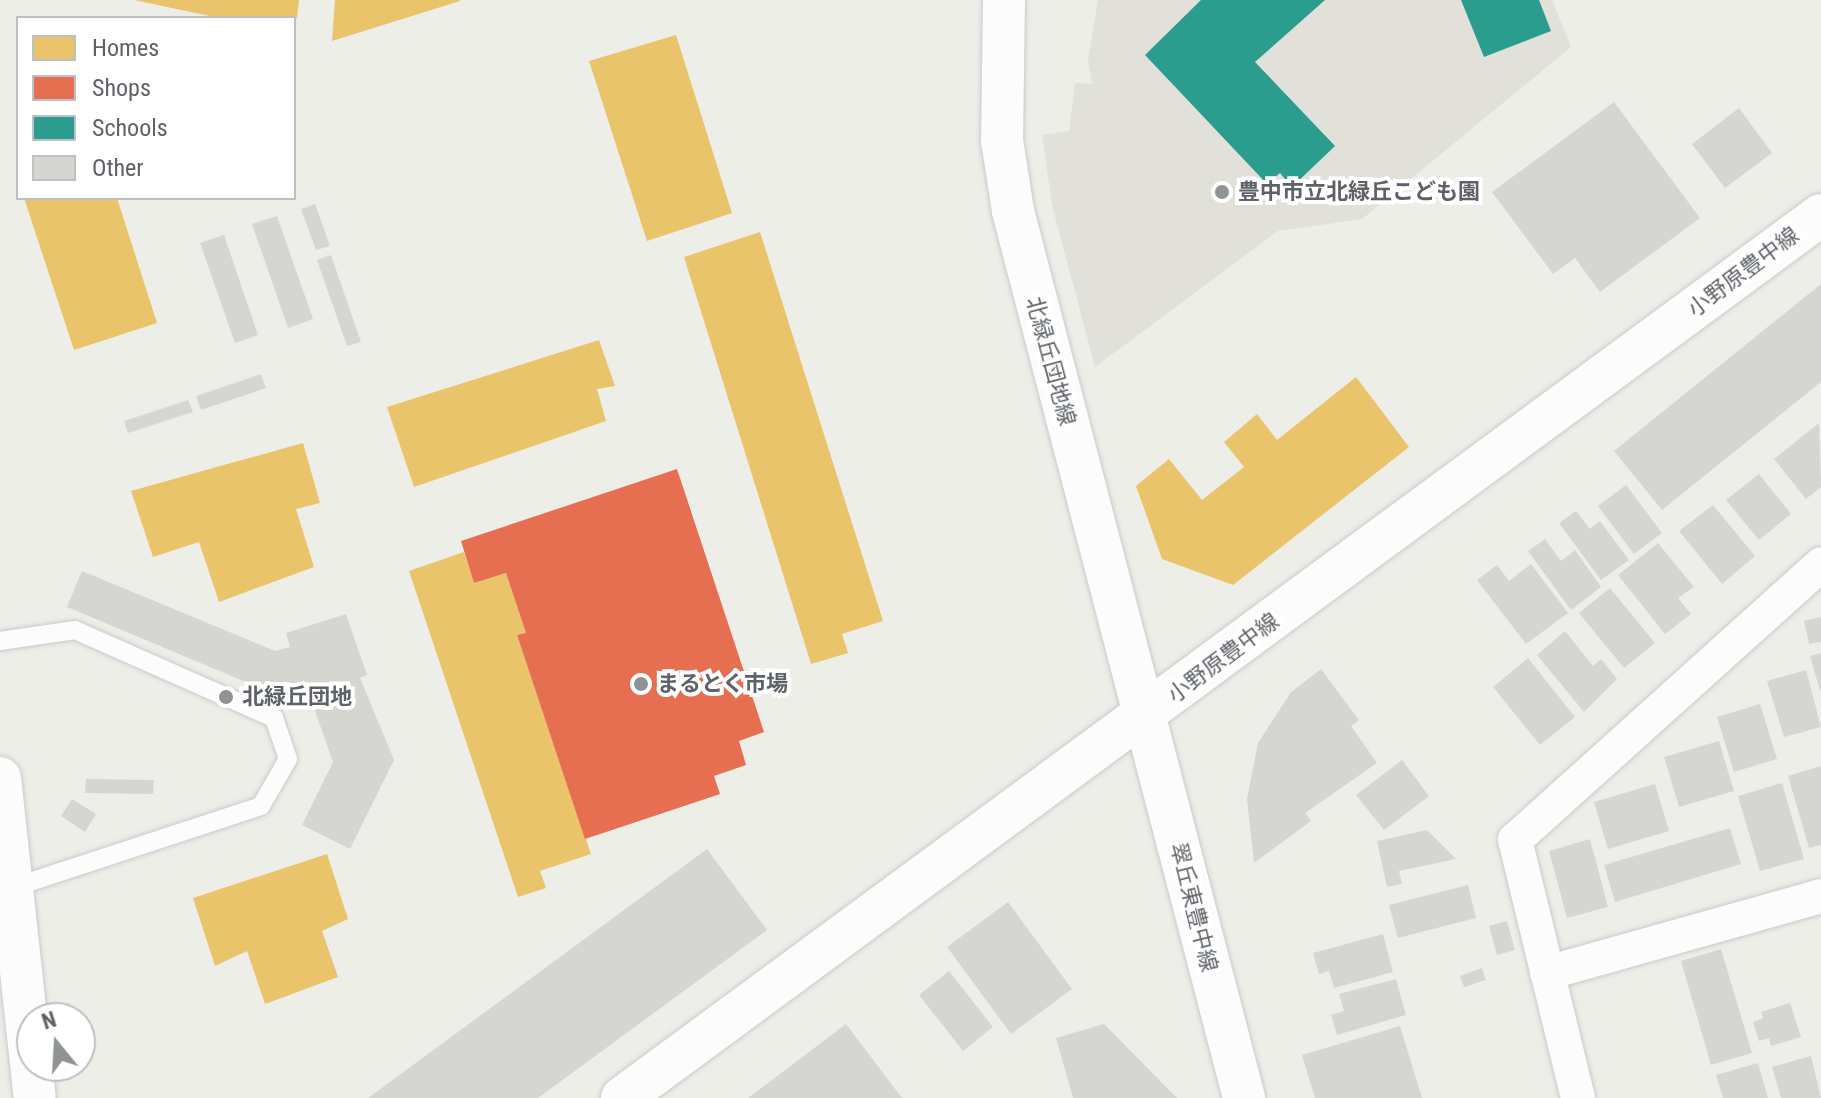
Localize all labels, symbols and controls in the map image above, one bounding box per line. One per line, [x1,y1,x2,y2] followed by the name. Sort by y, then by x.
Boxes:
[16,16,296,200] legend
[92,34,159,62] text: Homes
[92,74,151,102] text: Shops
[92,114,168,142] text: Schools
[92,154,144,182] text: Other
[1238,179,1480,205] place label: 豊中市立北緑丘こども園
[1213,183,1231,201] marker: 豊中市立北緑丘こども園
[1682,222,1804,322] street label: 小野原豊中線
[1021,294,1081,428] street label: 北緑丘団地線
[1162,608,1284,708] street label: 小野原豊中線
[657,671,789,697] place label: まるとく市場
[632,675,650,693] marker: まるとく市場
[242,684,352,710] place label: 北緑丘団地
[217,688,235,706] marker: 北緑丘団地
[1165,840,1223,974] street label: 翠丘東豊中線
[16,1002,96,1082] north arrow
[39,1007,59,1035] text: N

